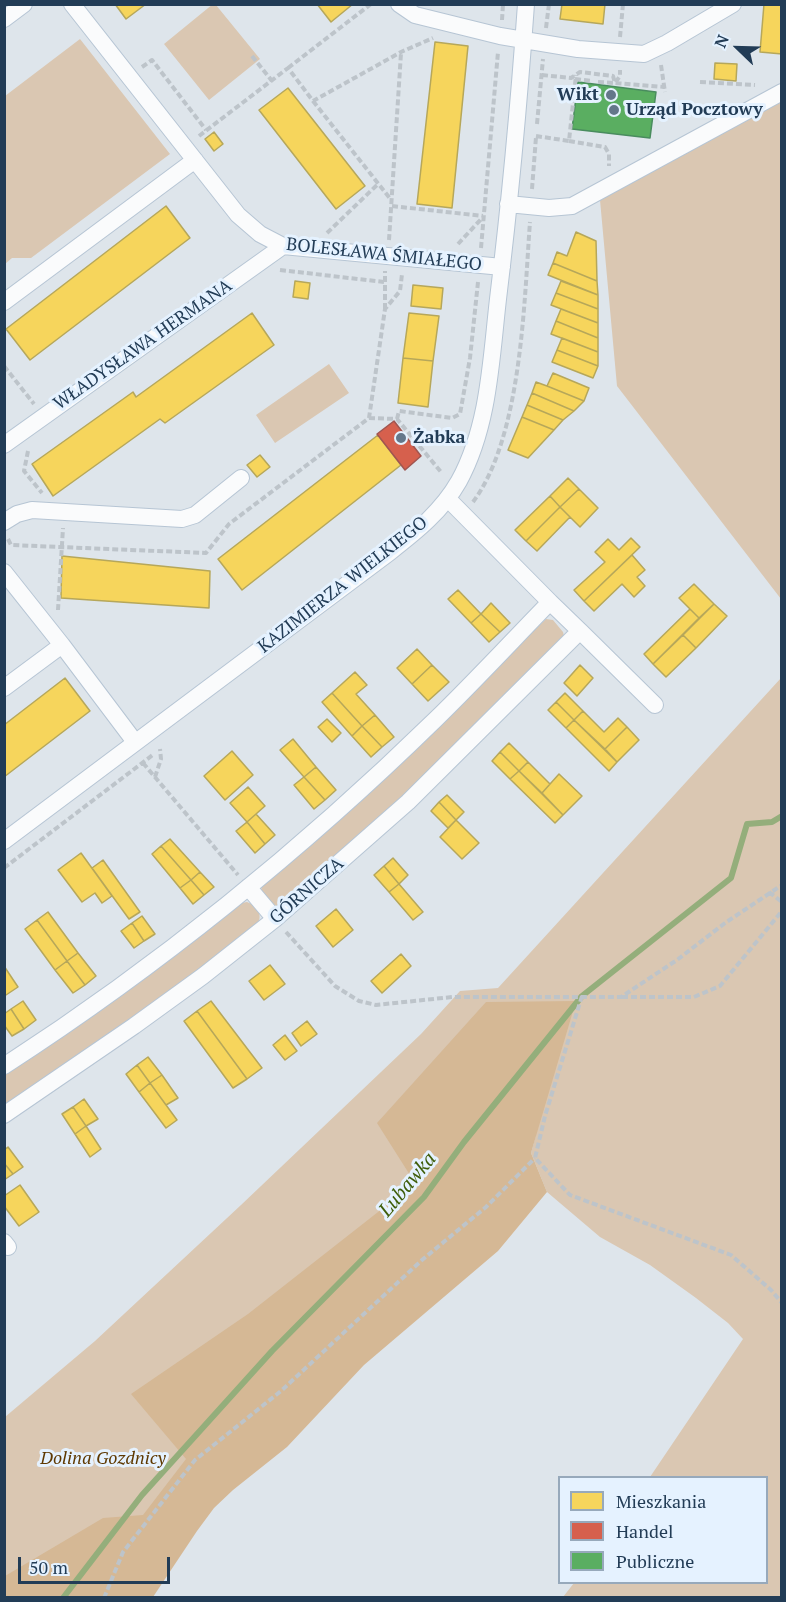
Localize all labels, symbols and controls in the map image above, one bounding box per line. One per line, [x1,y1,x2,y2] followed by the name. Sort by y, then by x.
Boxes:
[708,18,768,78] north arrow
[709,31,734,51] text: N
[557,84,599,106] place label: Wikt
[604,88,618,102] marker: Wikt
[626,99,763,121] place label: Urząd Pocztowy
[607,103,621,117] marker: Urząd Pocztowy
[285,234,483,276] street label: BOLESŁAWA ŚMIAŁEGO
[50,275,236,415] street label: WŁADYSŁAWA HERMANA
[413,427,466,449] place label: Żabka
[394,431,408,445] marker: Żabka
[254,512,432,658] street label: KAZIMIERZA WIELKIEGO
[266,853,348,929] street label: GÓRNICZA
[374,1148,442,1222] water label: Lubawka
[40,1448,166,1470] park label: Dolina Gozdnicy
[558,1476,768,1584] legend
[616,1489,706,1513] text: Mieszkania
[616,1519,673,1543] text: Handel
[21,1545,172,1583] scale bar
[616,1549,694,1573] text: Publiczne
[29,1555,68,1579] text: 50 m

